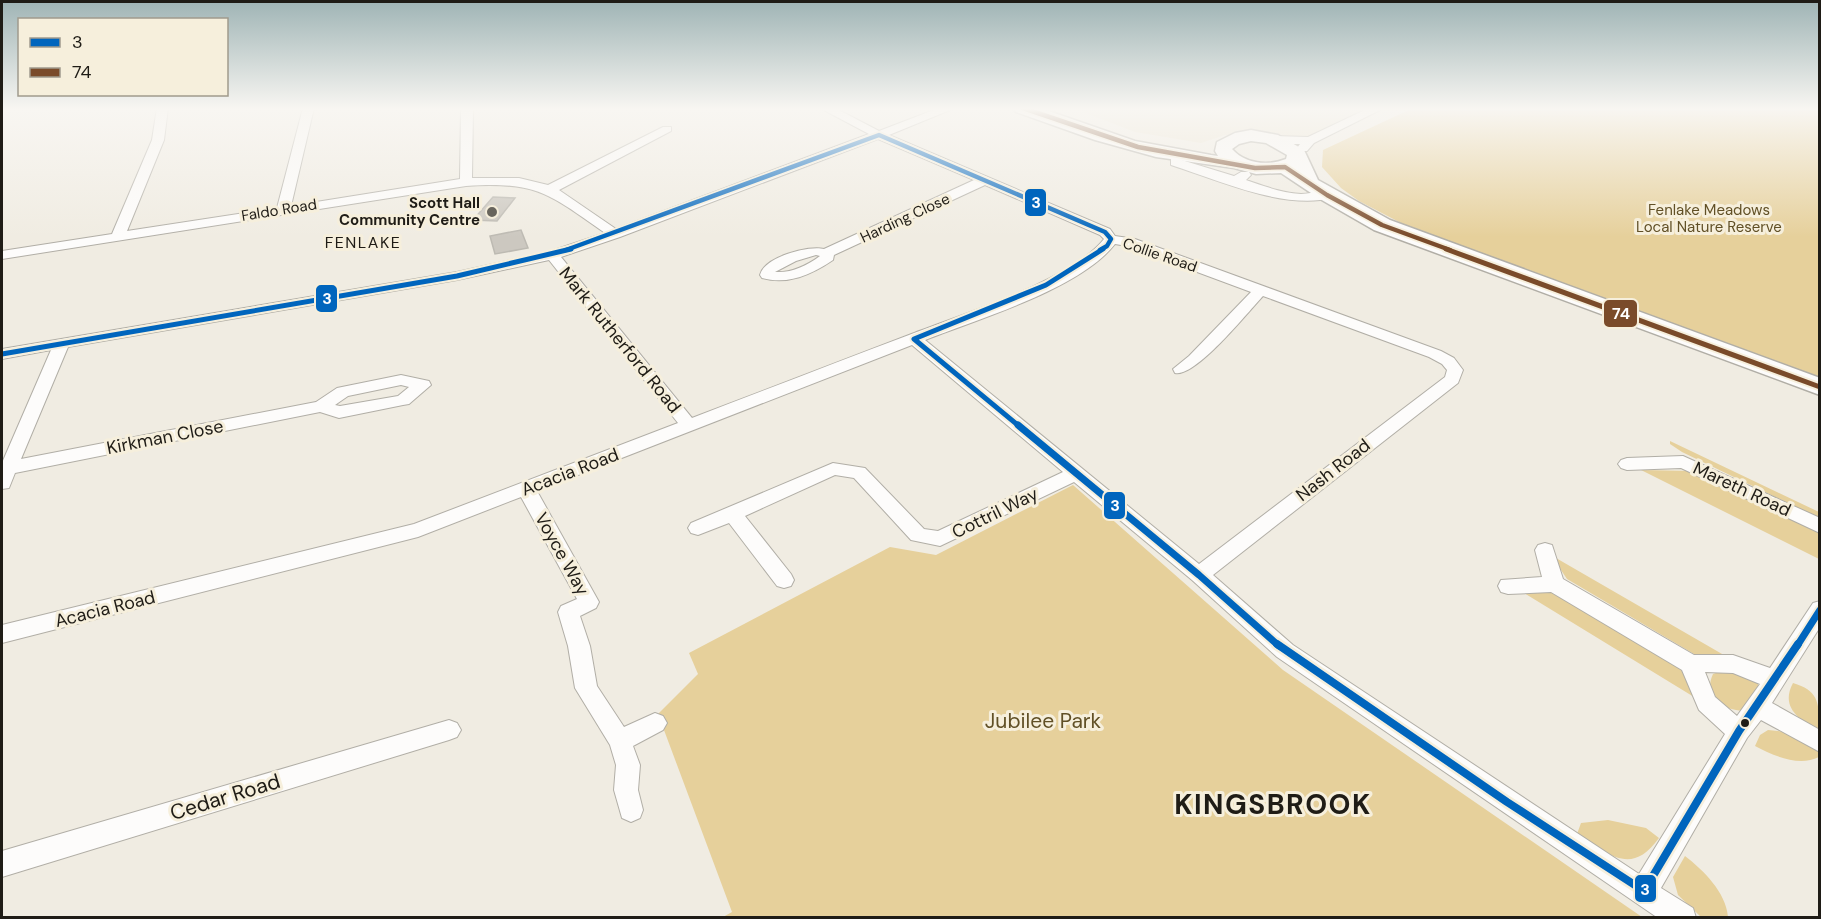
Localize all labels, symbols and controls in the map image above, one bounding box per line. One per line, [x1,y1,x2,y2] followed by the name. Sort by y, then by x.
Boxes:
[18,18,228,96] legend
[72,30,83,54] text: 3
[72,60,92,84] text: 74
[1024,188,1047,217] line badge: 3
[857,189,953,247] street label: Harding Close
[1031,192,1041,213] text: 3
[339,193,480,230] place label: Scott Hall Community Centre
[240,194,318,226] street label: Faldo Road
[1636,200,1782,237] park label: Fenlake Meadows Local Nature Reserve
[485,205,499,219] marker: Scott Hall Community Centre
[325,232,401,253] district label: FENLAKE
[1120,233,1200,277] street label: Collie Road
[554,262,686,418] street label: Mark Rutherford Road
[315,284,338,313] line badge: 3
[322,288,332,309] text: 3
[1603,299,1638,328] line badge: 74
[1612,303,1630,324] text: 74
[105,414,225,460] street label: Kirkman Close
[1291,433,1375,507] street label: Nash Road
[518,442,622,502] street label: Acacia Road
[1689,456,1795,522] street label: Mareth Road
[948,482,1042,544] street label: Cottril Way
[1103,491,1126,520] line badge: 3
[1110,495,1120,516] text: 3
[529,508,595,600] street label: Voyce Way
[52,585,158,633] street label: Acacia Road
[985,707,1102,735] park label: Jubilee Park
[1739,717,1751,729] unlabelled marker
[166,767,284,827] street label: Cedar Road
[1174,786,1372,823] district label: KINGSBROOK
[1634,874,1657,903] line badge: 3
[1640,879,1650,900] text: 3

